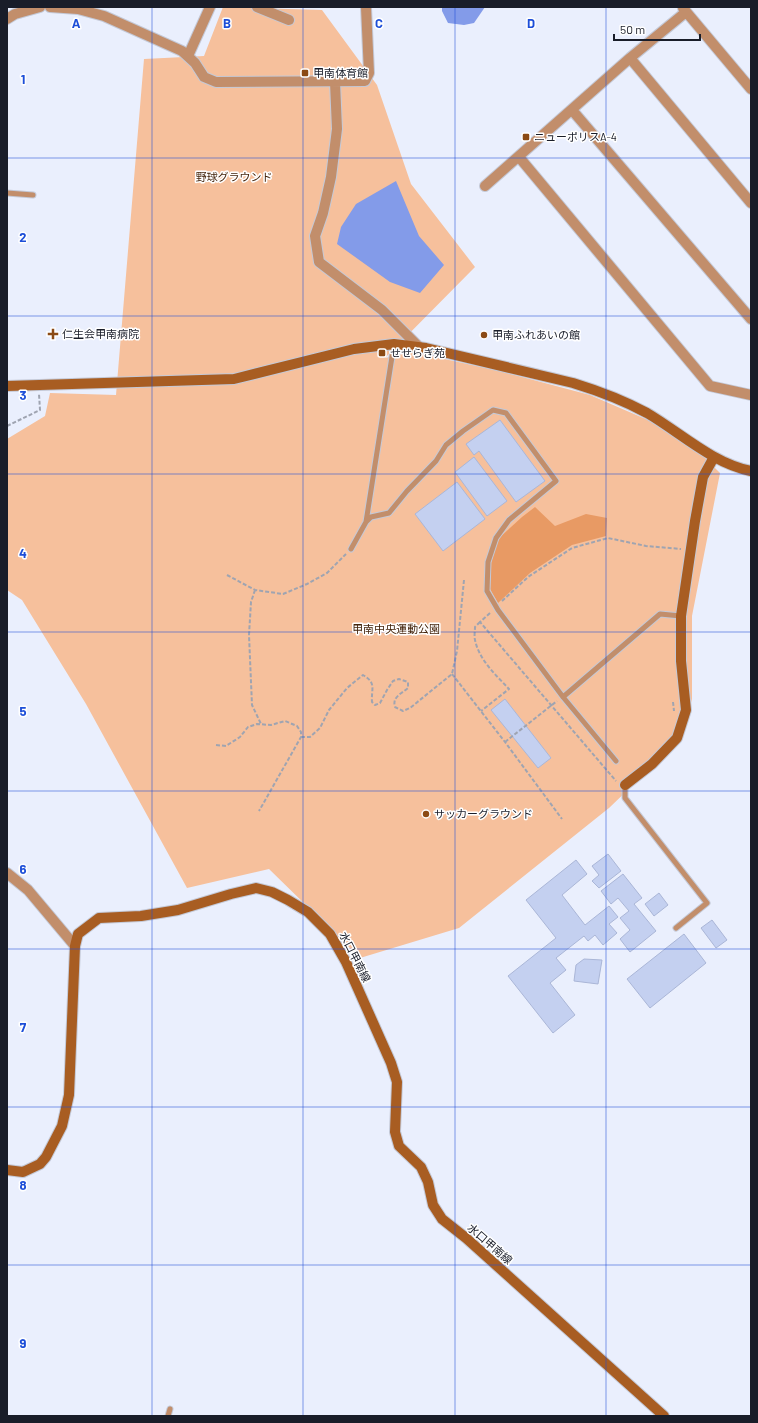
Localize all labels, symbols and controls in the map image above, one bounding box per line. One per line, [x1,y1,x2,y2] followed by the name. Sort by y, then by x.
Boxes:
[72,15,81,31] text: A
[223,15,231,31] text: B
[375,15,383,31] text: C
[527,15,535,31] text: D
[614,16,700,42] scale bar
[620,22,645,36] text: 50 m
[313,66,368,79] place label: 甲南体育館
[300,68,310,78] marker: 甲南体育館
[21,71,25,87] text: 1
[534,130,617,143] place label: ニューポリスA-4
[521,132,531,142] marker: ニューポリスA-4
[196,170,273,183] park label: 野球グラウンド
[19,229,27,245] text: 2
[62,327,139,340] place label: 仁生会甲南病院
[47,328,59,340] marker: 仁生会甲南病院
[492,328,580,341] place label: 甲南ふれあいの館
[479,330,489,340] marker: 甲南ふれあいの館
[390,346,445,359] place label: せせらぎ苑
[377,348,387,358] marker: せせらぎ苑
[19,387,27,403] text: 3
[19,545,27,561] text: 4
[352,622,440,635] park label: 甲南中央運動公園
[19,703,27,719] text: 5
[434,807,533,820] place label: サッカーグラウンド
[421,809,431,819] marker: サッカーグラウンド
[20,861,27,877] text: 6
[337,929,374,984] street label: 水口甲南線
[20,1019,27,1035] text: 7
[19,1177,27,1193] text: 8
[465,1221,515,1267] street label: 水口甲南線
[20,1335,27,1351] text: 9

